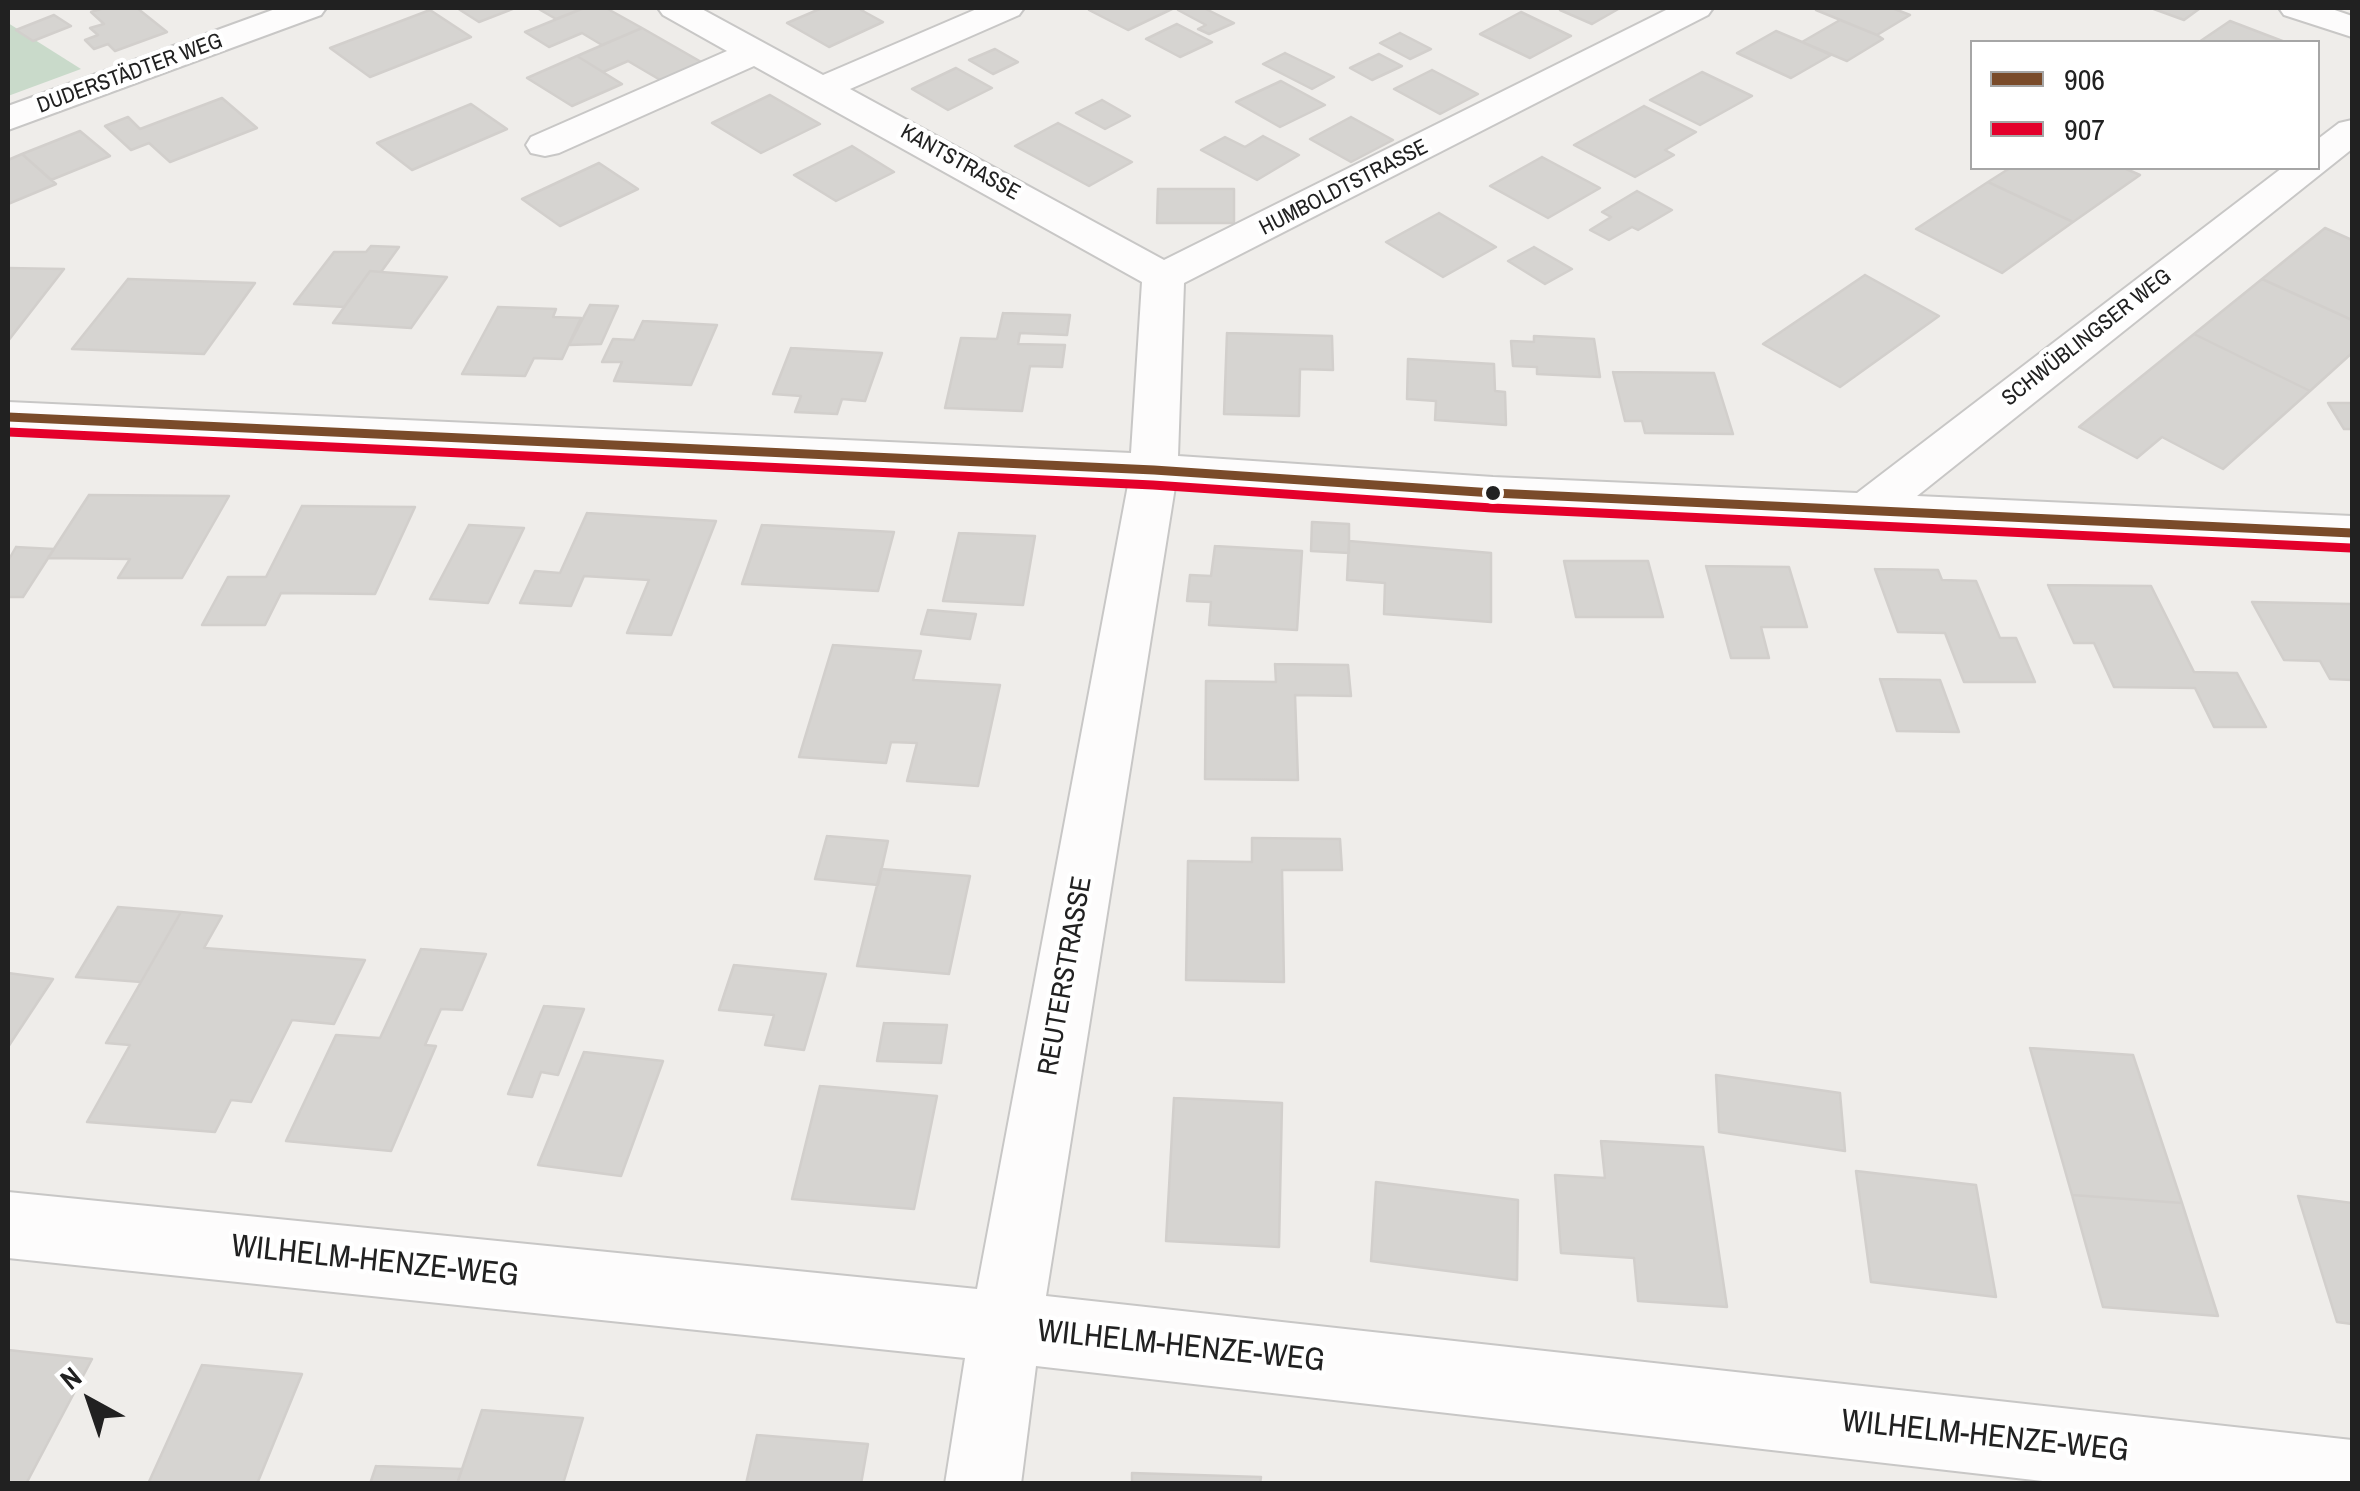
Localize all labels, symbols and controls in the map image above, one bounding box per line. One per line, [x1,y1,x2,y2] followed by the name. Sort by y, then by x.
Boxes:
[34,28,226,120] street label: DUDERSTÄDTER WEG
[1970,40,2320,170] legend
[2064,59,2105,99] text: 906
[2064,109,2105,149] text: 907
[896,119,1024,207] street label: KANTSTRASSE
[1255,134,1433,242] street label: HUMBOLDTSTRASSE
[1997,264,2177,412] street label: SCHWÜBLINGSER WEG
[1483,483,1503,503] unlabelled marker
[1032,874,1100,1078] street label: REUTERSTRASSE
[229,1228,521,1296] street label: WILHELM-HENZE-WEG
[1035,1313,1327,1381] street label: WILHELM-HENZE-WEG
[40,1351,140,1451] north arrow
[52,1358,89,1398] text: N
[1839,1403,2131,1471] street label: WILHELM-HENZE-WEG

